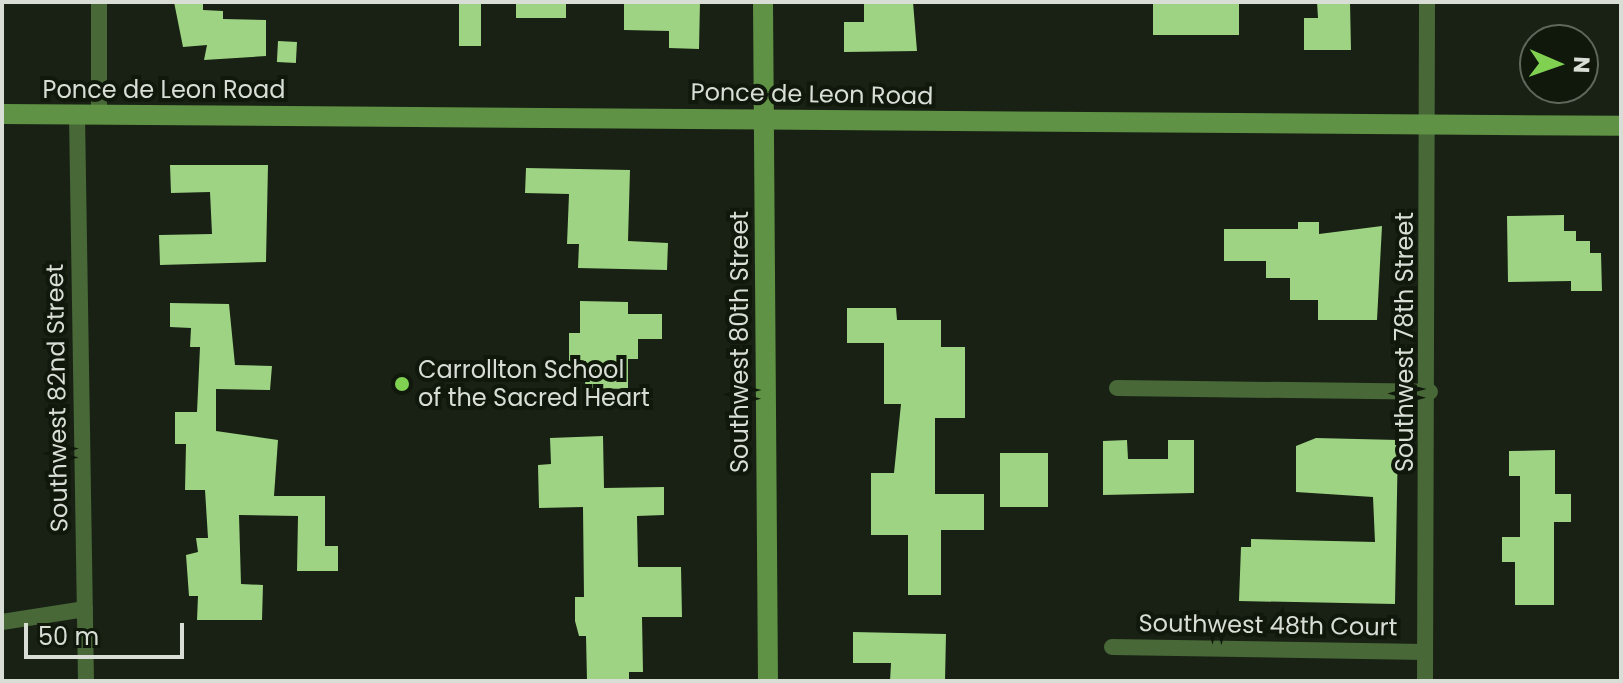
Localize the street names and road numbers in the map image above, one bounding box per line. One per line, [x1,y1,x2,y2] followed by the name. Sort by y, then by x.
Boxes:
[43,76,285,104] street label: Ponce de Leon Road
[690,77,934,111] street label: Ponce de Leon Road
[726,211,754,473] street label: Southwest 80th Street
[1391,212,1419,472] street label: Southwest 78th Street
[40,264,74,532] street label: Southwest 82nd Street
[1138,608,1398,642] street label: Southwest 48th Court

